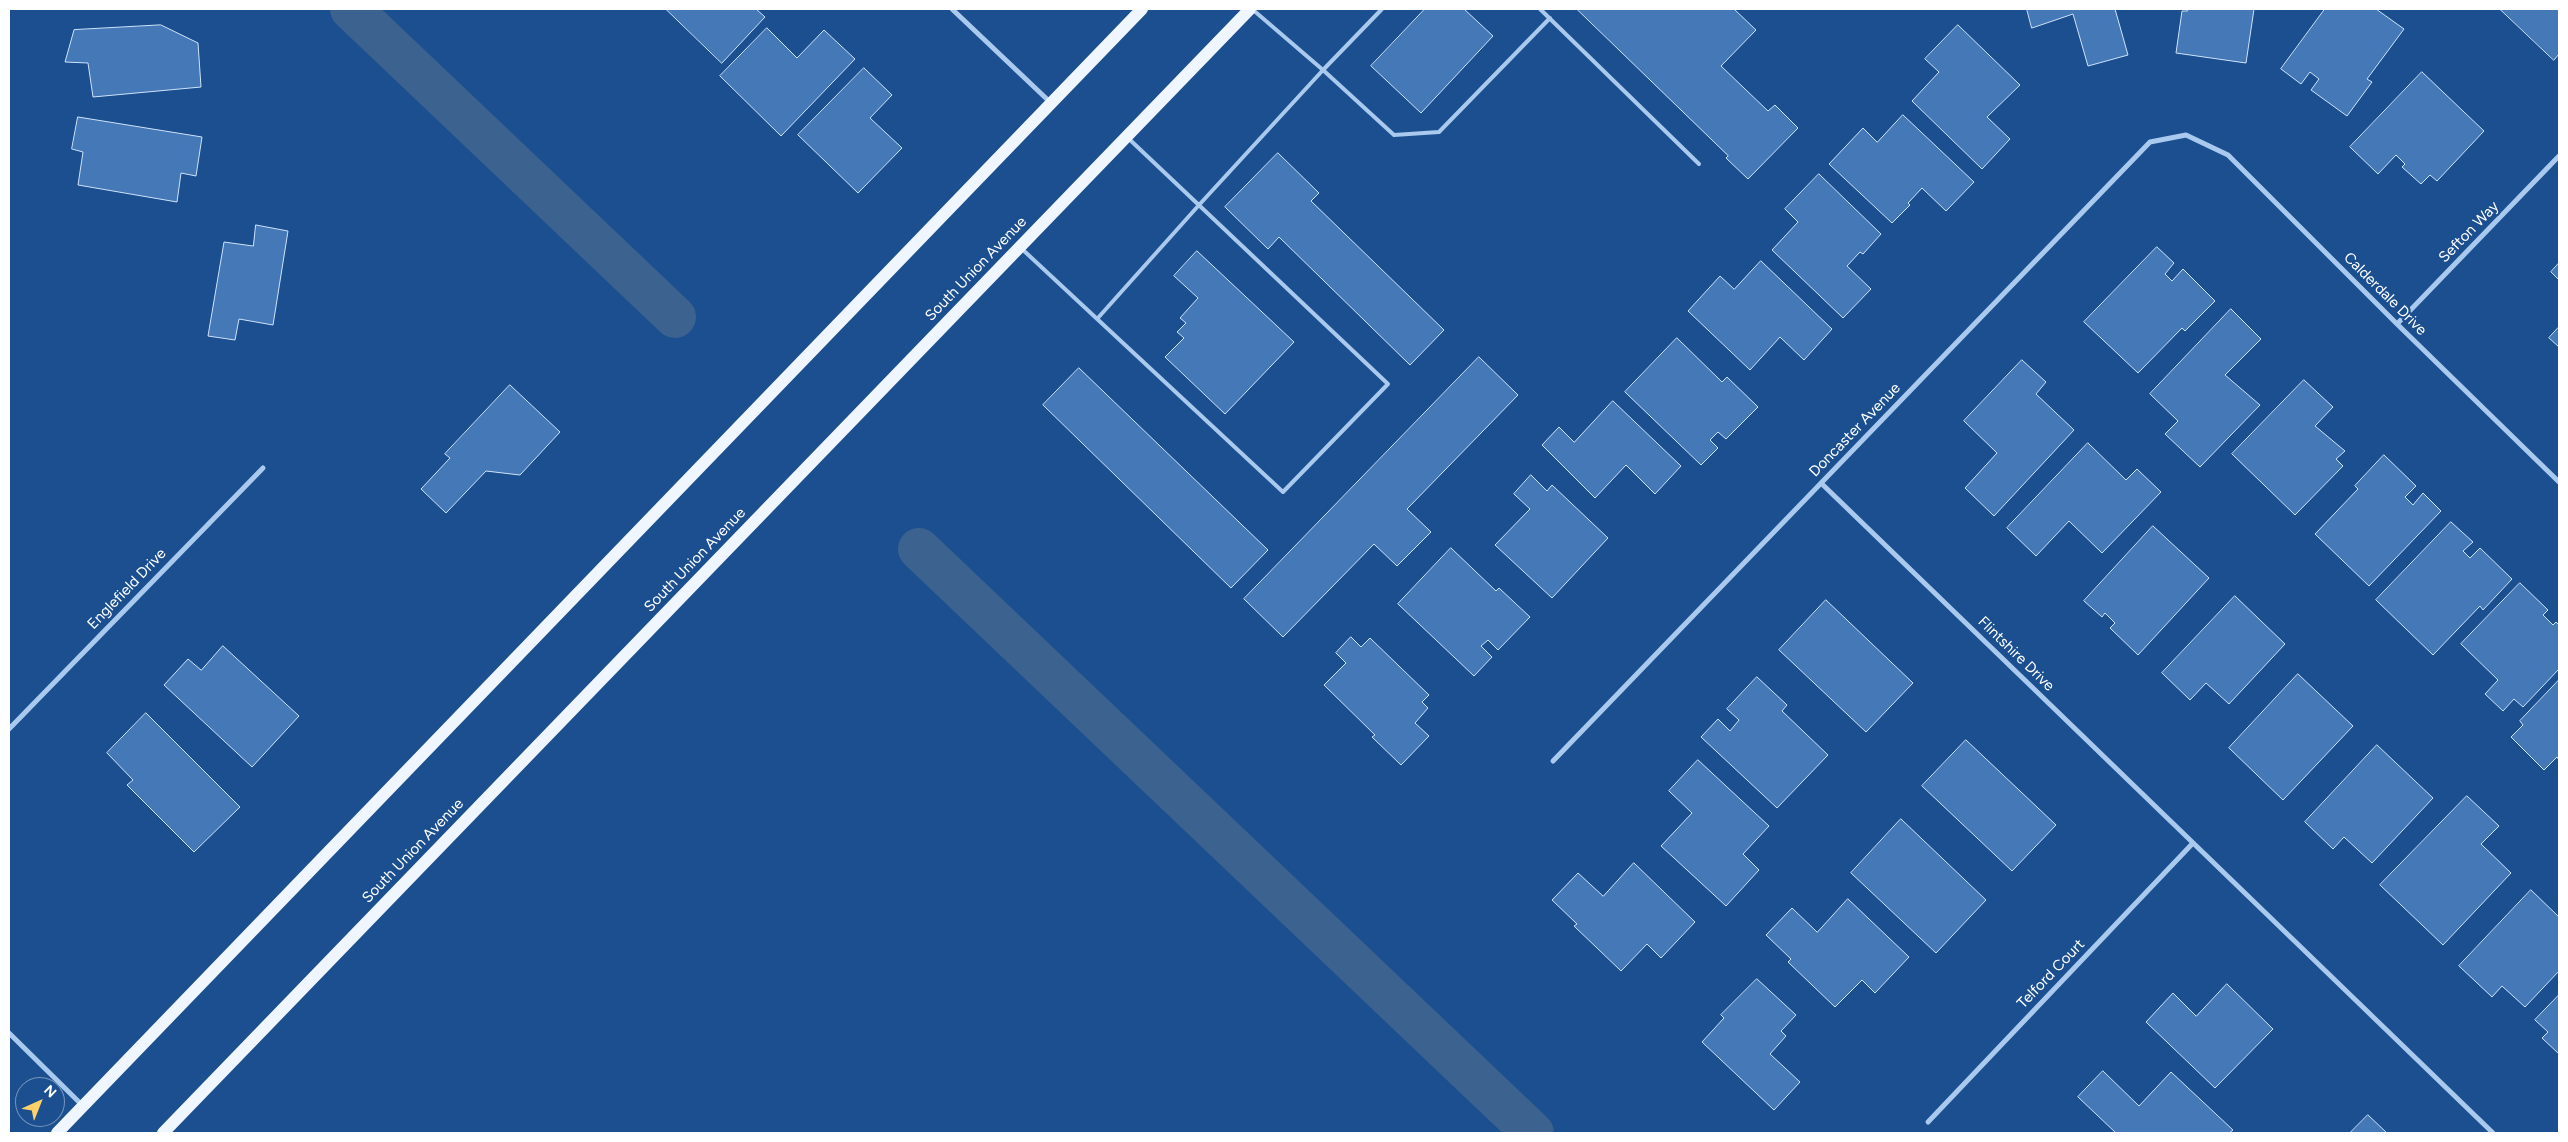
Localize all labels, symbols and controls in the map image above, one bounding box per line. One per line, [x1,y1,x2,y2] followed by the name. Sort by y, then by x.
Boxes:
[2435,197,2503,267] street label: Sefton Way
[922,213,1030,325] street label: South Union Avenue
[2340,249,2430,339] street label: Calderdale Drive
[1806,379,1904,481] street label: Doncaster Avenue
[641,504,749,616] street label: South Union Avenue
[84,545,170,633] street label: Englefield Drive
[1974,613,2058,695] street label: Flintshire Drive
[359,795,467,907] street label: South Union Avenue
[2014,936,2088,1012] street label: Telford Court
[15,1077,65,1127] north arrow
[40,1082,60,1101] text: N

